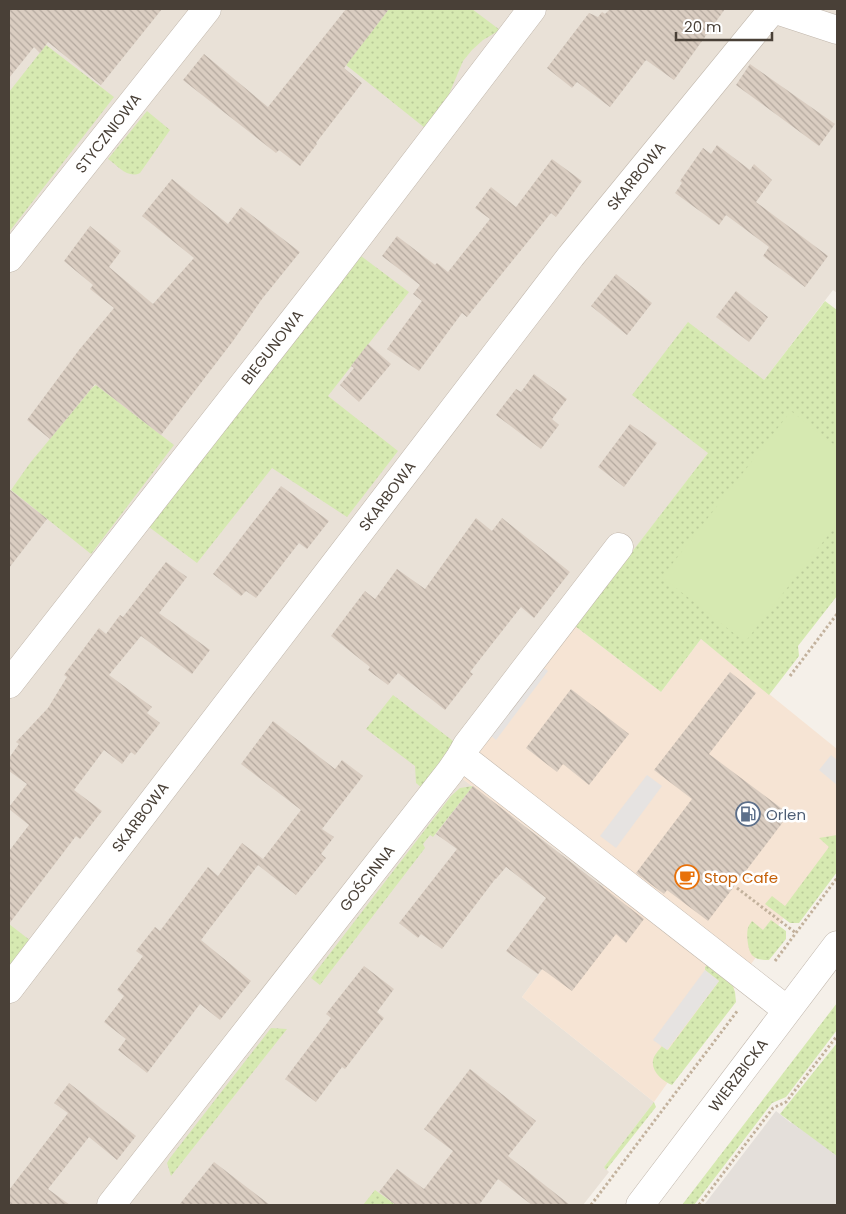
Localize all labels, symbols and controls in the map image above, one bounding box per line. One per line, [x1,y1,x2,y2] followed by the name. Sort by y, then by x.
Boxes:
[676,10,772,42] scale bar
[684,16,722,37] text: 20 m
[70,89,146,177] street label: STYCZNIOWA
[602,137,670,215] street label: SKARBOWA
[236,305,308,389] street label: BIEGUNOWA
[354,457,420,535] street label: SKARBOWA
[107,778,173,856] street label: SKARBOWA
[735,801,761,827] fuel station icon: Orlen
[766,804,806,825] place label: Orlen
[334,841,400,915] street label: GOŚCINNA
[674,864,700,890] cafe icon: Stop Cafe
[704,867,778,888] place label: Stop Cafe
[703,1034,773,1116] street label: WIERZBICKA

